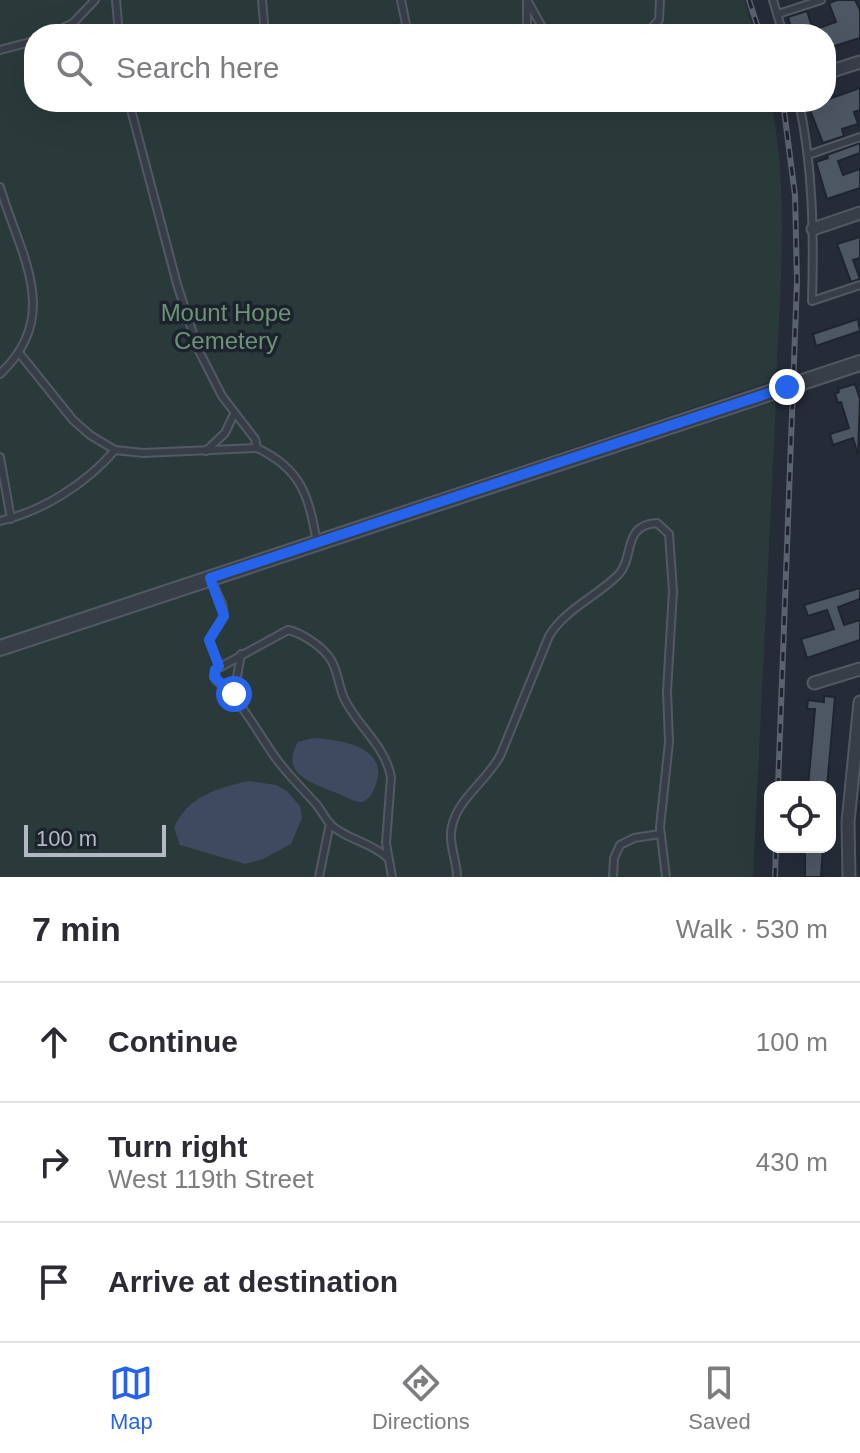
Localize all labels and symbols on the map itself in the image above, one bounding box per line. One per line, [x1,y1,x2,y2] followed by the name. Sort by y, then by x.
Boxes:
[161,299,291,354] park label: Mount Hope Cemetery
[769,369,805,405] route end
[216,676,252,712] route start
[24,821,166,857] scale bar

